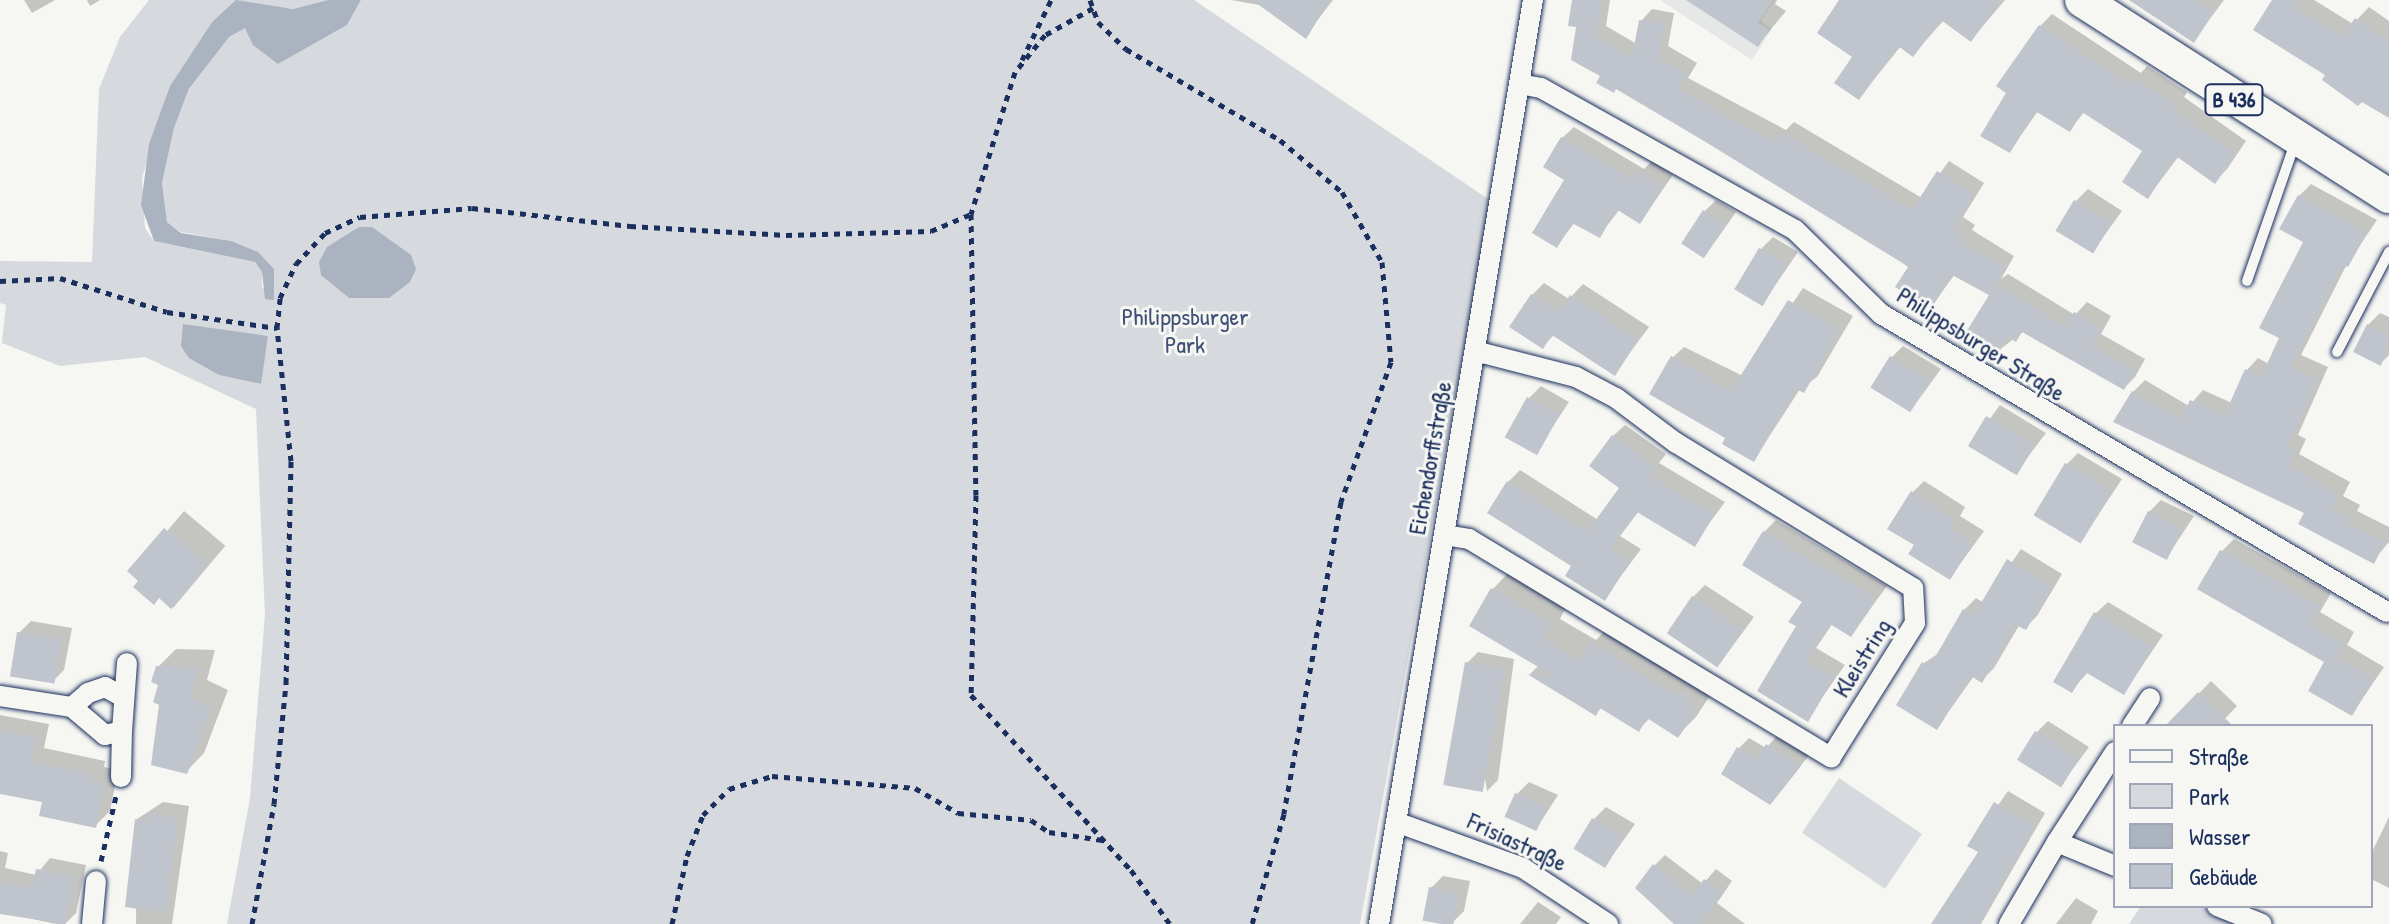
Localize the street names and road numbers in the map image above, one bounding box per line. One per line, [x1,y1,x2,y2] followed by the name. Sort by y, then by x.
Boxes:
[2204,82,2264,118] road number: B 436
[1892,281,2070,407] street label: Philippsburger Straße
[1402,379,1458,537] street label: Eichendorffstraße
[1827,613,1897,703] street label: Kleistring
[1463,807,1571,877] street label: Frisiastraße

